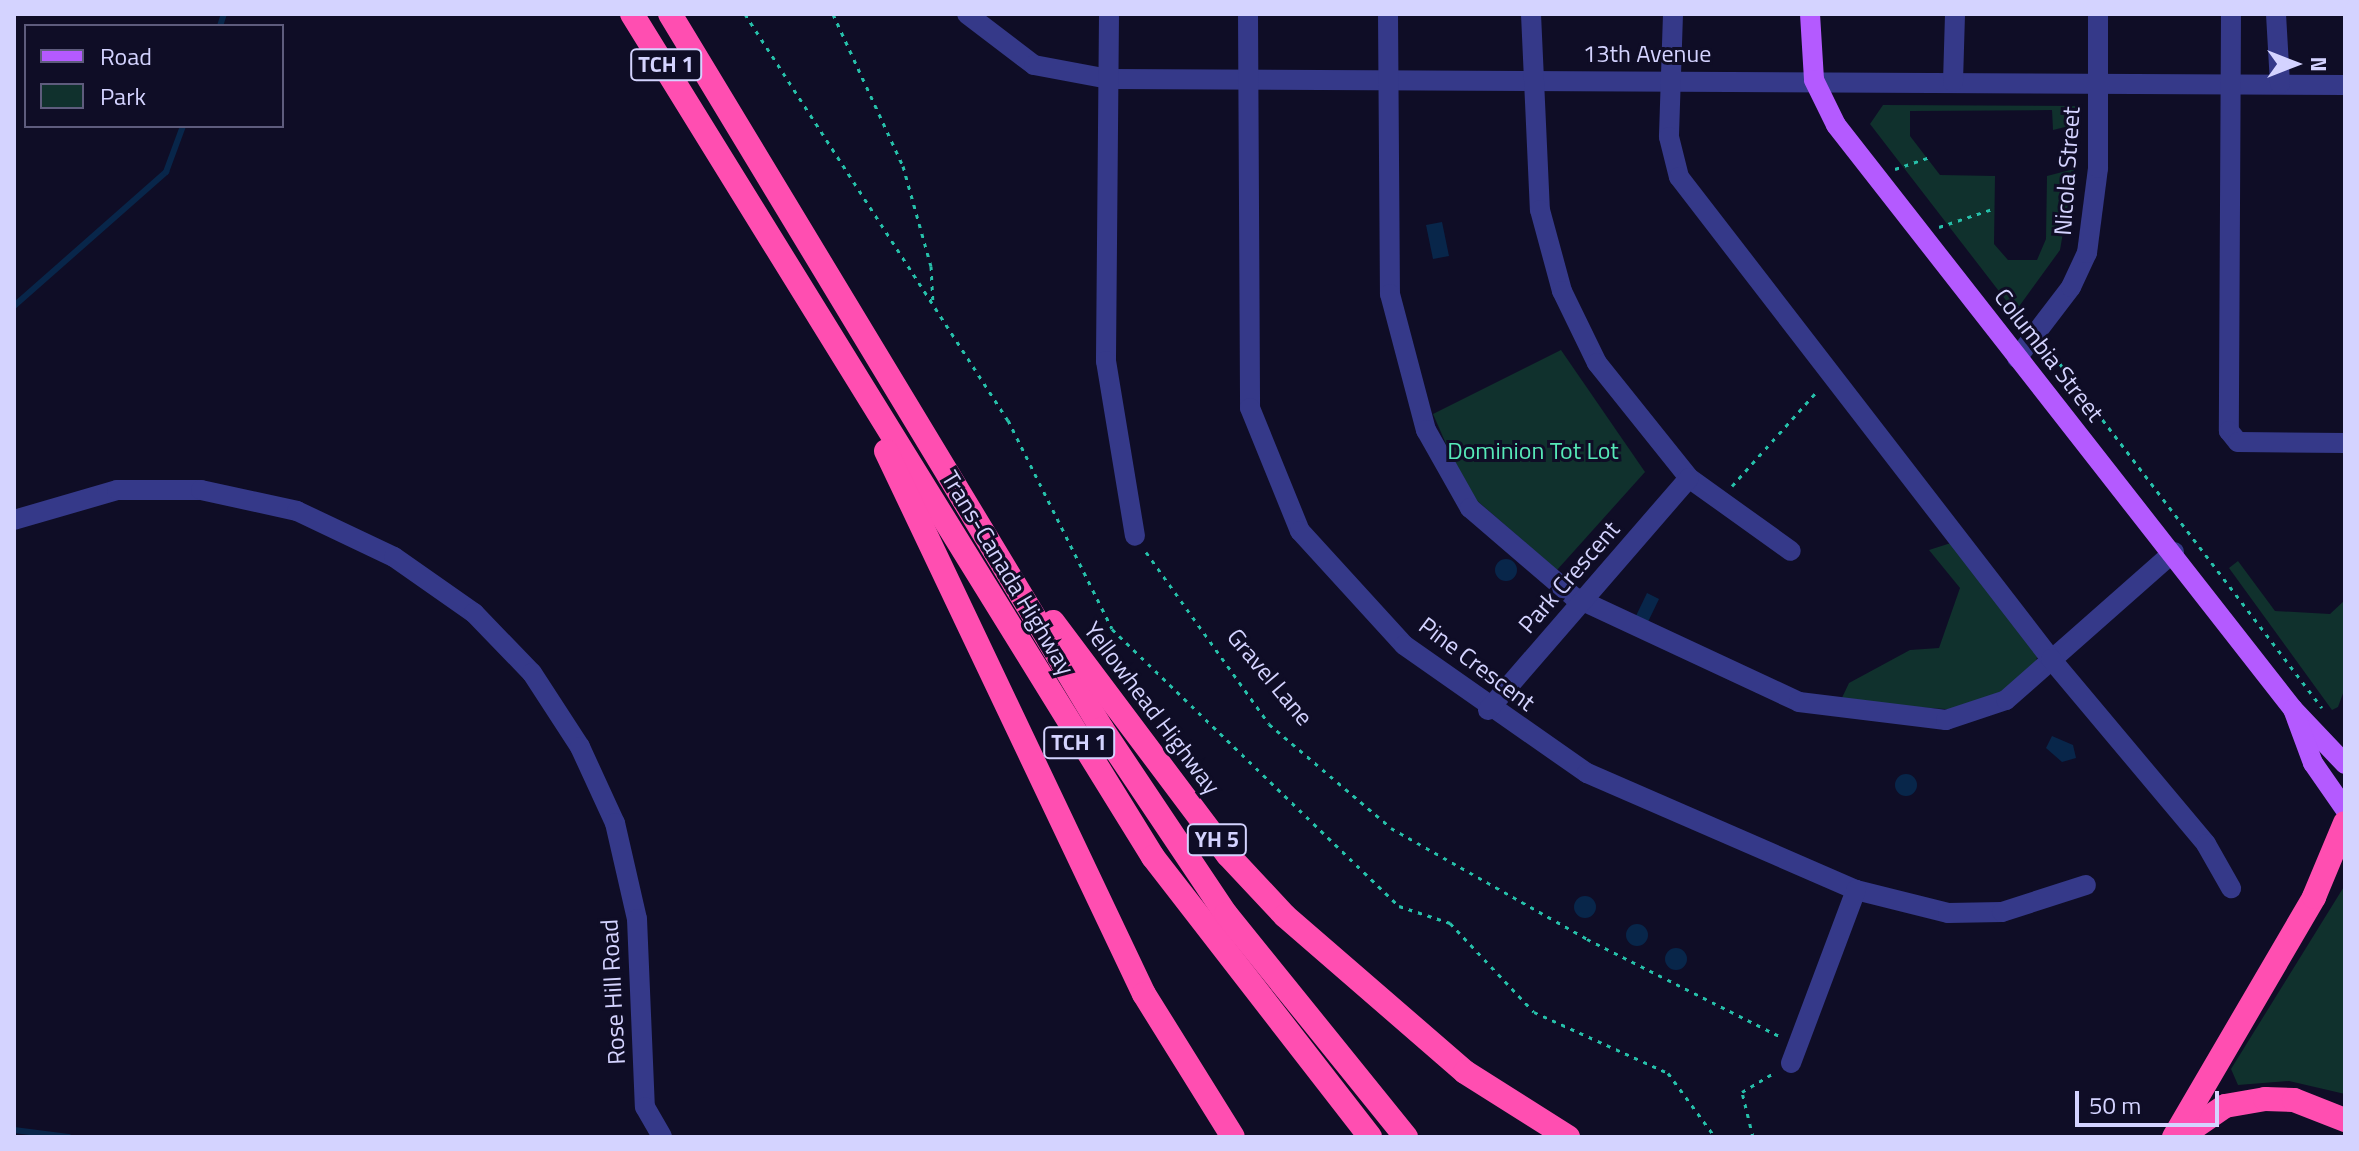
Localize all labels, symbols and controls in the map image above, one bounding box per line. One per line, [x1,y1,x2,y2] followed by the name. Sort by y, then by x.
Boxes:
[24,24,284,128] legend
[2255,24,2335,104] north arrow
[100,38,152,74] text: Road
[1583,40,1711,68] street label: 13th Avenue
[630,47,702,83] road number: TCH 1
[2302,56,2336,72] text: N
[100,78,146,114] text: Park
[2048,106,2086,236] street label: Nicola Street
[1988,283,2110,427] street label: Columbia Street
[1447,437,1619,465] park label: Dominion Tot Lot
[936,466,1080,680] street label: Trans-Canada Highway
[1512,515,1626,639] street label: Park Crescent
[1413,611,1541,717] street label: Pine Crescent
[1078,616,1226,800] street label: Yellowhead Highway
[1221,623,1319,731] street label: Gravel Lane
[1043,725,1115,761] road number: TCH 1
[1185,822,1249,858] road number: YH 5
[595,919,631,1065] street label: Rose Hill Road
[2079,1075,2223,1125] scale bar
[2089,1087,2141,1123] text: 50 m

